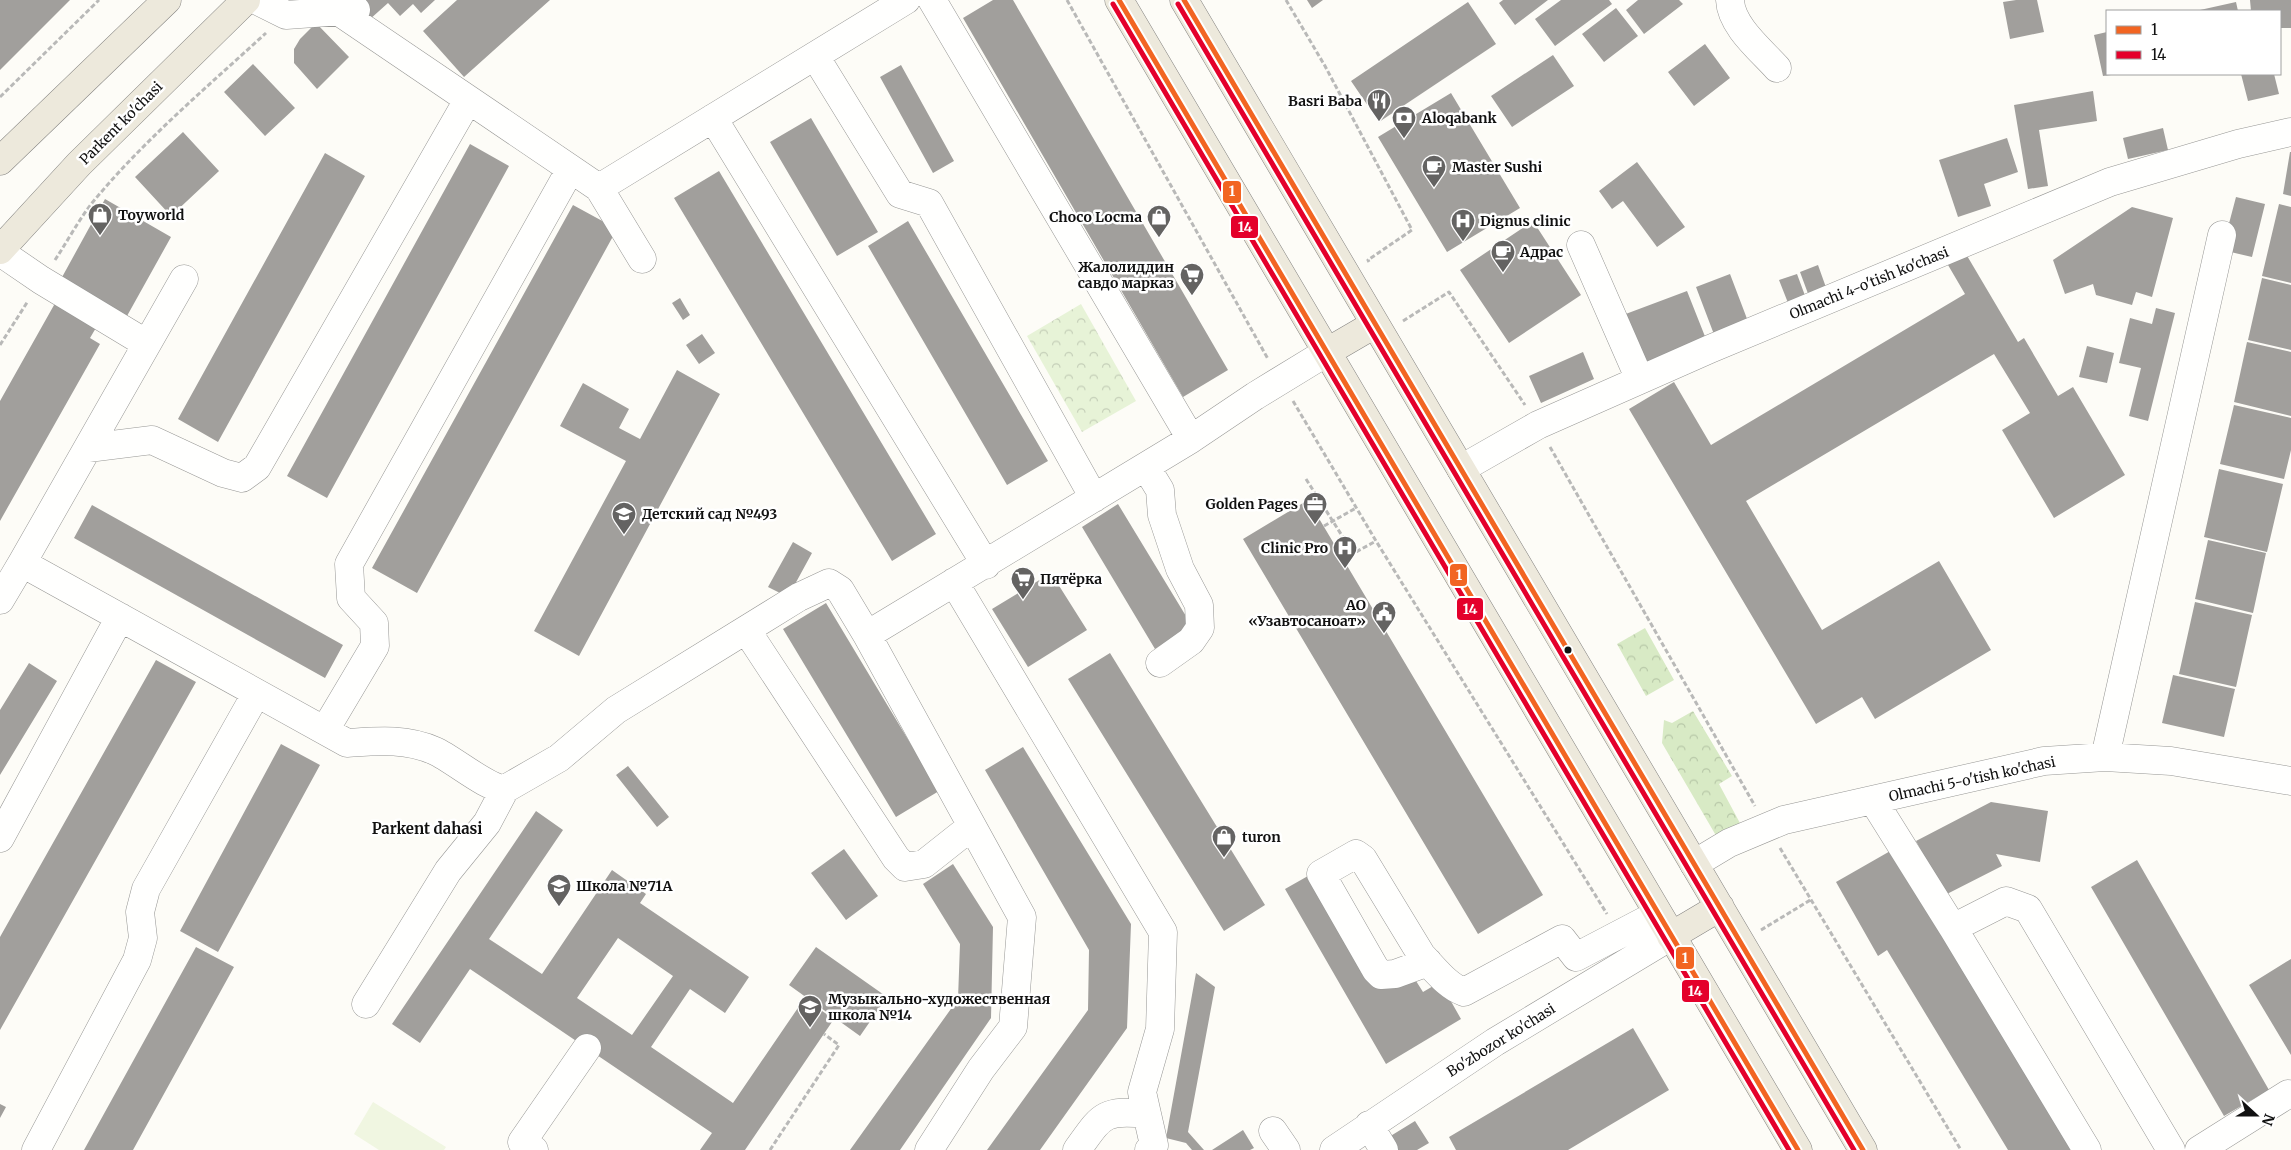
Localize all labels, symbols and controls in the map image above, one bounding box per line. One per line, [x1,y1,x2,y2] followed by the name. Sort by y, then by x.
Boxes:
[2106,10,2281,75] legend
[2151,20,2158,39] text: 1
[2151,45,2166,64] text: 14
[76,77,167,168] street label: Parkent ko'chasi
[1366,88,1392,122] restaurant icon: Basri Baba
[1288,92,1362,110] place label: Basri Baba
[1391,105,1417,139] bank icon: Aloqabank
[1421,109,1498,127] place label: Aloqabank
[1421,154,1447,188] cafe icon: Master Sushi
[1452,158,1543,176] place label: Master Sushi
[1222,180,1242,204] line badge: 1
[1229,182,1236,200] text: 1
[87,202,113,236] shop icon: Toyworld
[1146,204,1172,238] shop icon: Choco Locma
[118,206,185,224] place label: Toyworld
[1049,208,1142,226] place label: Choco Locma
[1450,208,1476,242] hospital icon: Dignus clinic
[1480,212,1571,230] place label: Dignus clinic
[1230,215,1259,239] line badge: 14
[1238,218,1252,236] text: 14
[1490,239,1516,273] cafe icon: Адрас
[1519,243,1563,261] place label: Адрас
[1787,243,1952,323] street label: Olmachi 4-o'tish ko'chasi
[1078,258,1174,292] place label: Жалолиддин савдо марказ
[1179,262,1205,296] supermarket icon: Жалолиддин савдо марказ
[1302,491,1328,525] office icon: Golden Pages
[1205,495,1298,513] place label: Golden Pages
[611,501,637,535] school or university icon: Детский сад №493
[642,505,777,523] place label: Детский сад №493
[1332,535,1358,569] hospital icon: Clinic Pro
[1261,539,1328,557] place label: Clinic Pro
[1449,563,1468,587] line badge: 1
[1010,566,1036,600] supermarket icon: Пятёрка
[1456,566,1463,584] text: 1
[1040,570,1102,588] place label: Пятёрка
[1248,596,1366,630] place label: АО «Узавтосаноат»
[1456,597,1484,621] line badge: 14
[1371,600,1397,634] public building icon: АО «Узавтосаноат»
[1463,600,1477,618] text: 14
[1563,645,1573,655] unlabelled marker
[1887,752,2057,805] street label: Olmachi 5-o'tish ko'chasi
[372,819,482,838] district label: Parkent dahasi
[1211,824,1237,858] shop icon: turon
[1242,828,1281,846] place label: turon
[546,873,572,907] school or university icon: Школа №71А
[576,877,673,895] place label: Школа №71А
[1675,946,1695,970] line badge: 1
[1682,949,1689,967] text: 1
[1681,979,1710,1003] line badge: 14
[1688,982,1702,1000] text: 14
[828,990,1051,1024] place label: Музыкально-художественная школа №14
[797,994,823,1028] school or university icon: Музыкально-художественная школа №14
[1443,999,1559,1081] street label: Bo'zbozor ko'chasi
[2231,1090,2281,1140] north arrow
[2258,1111,2279,1128] text: N

